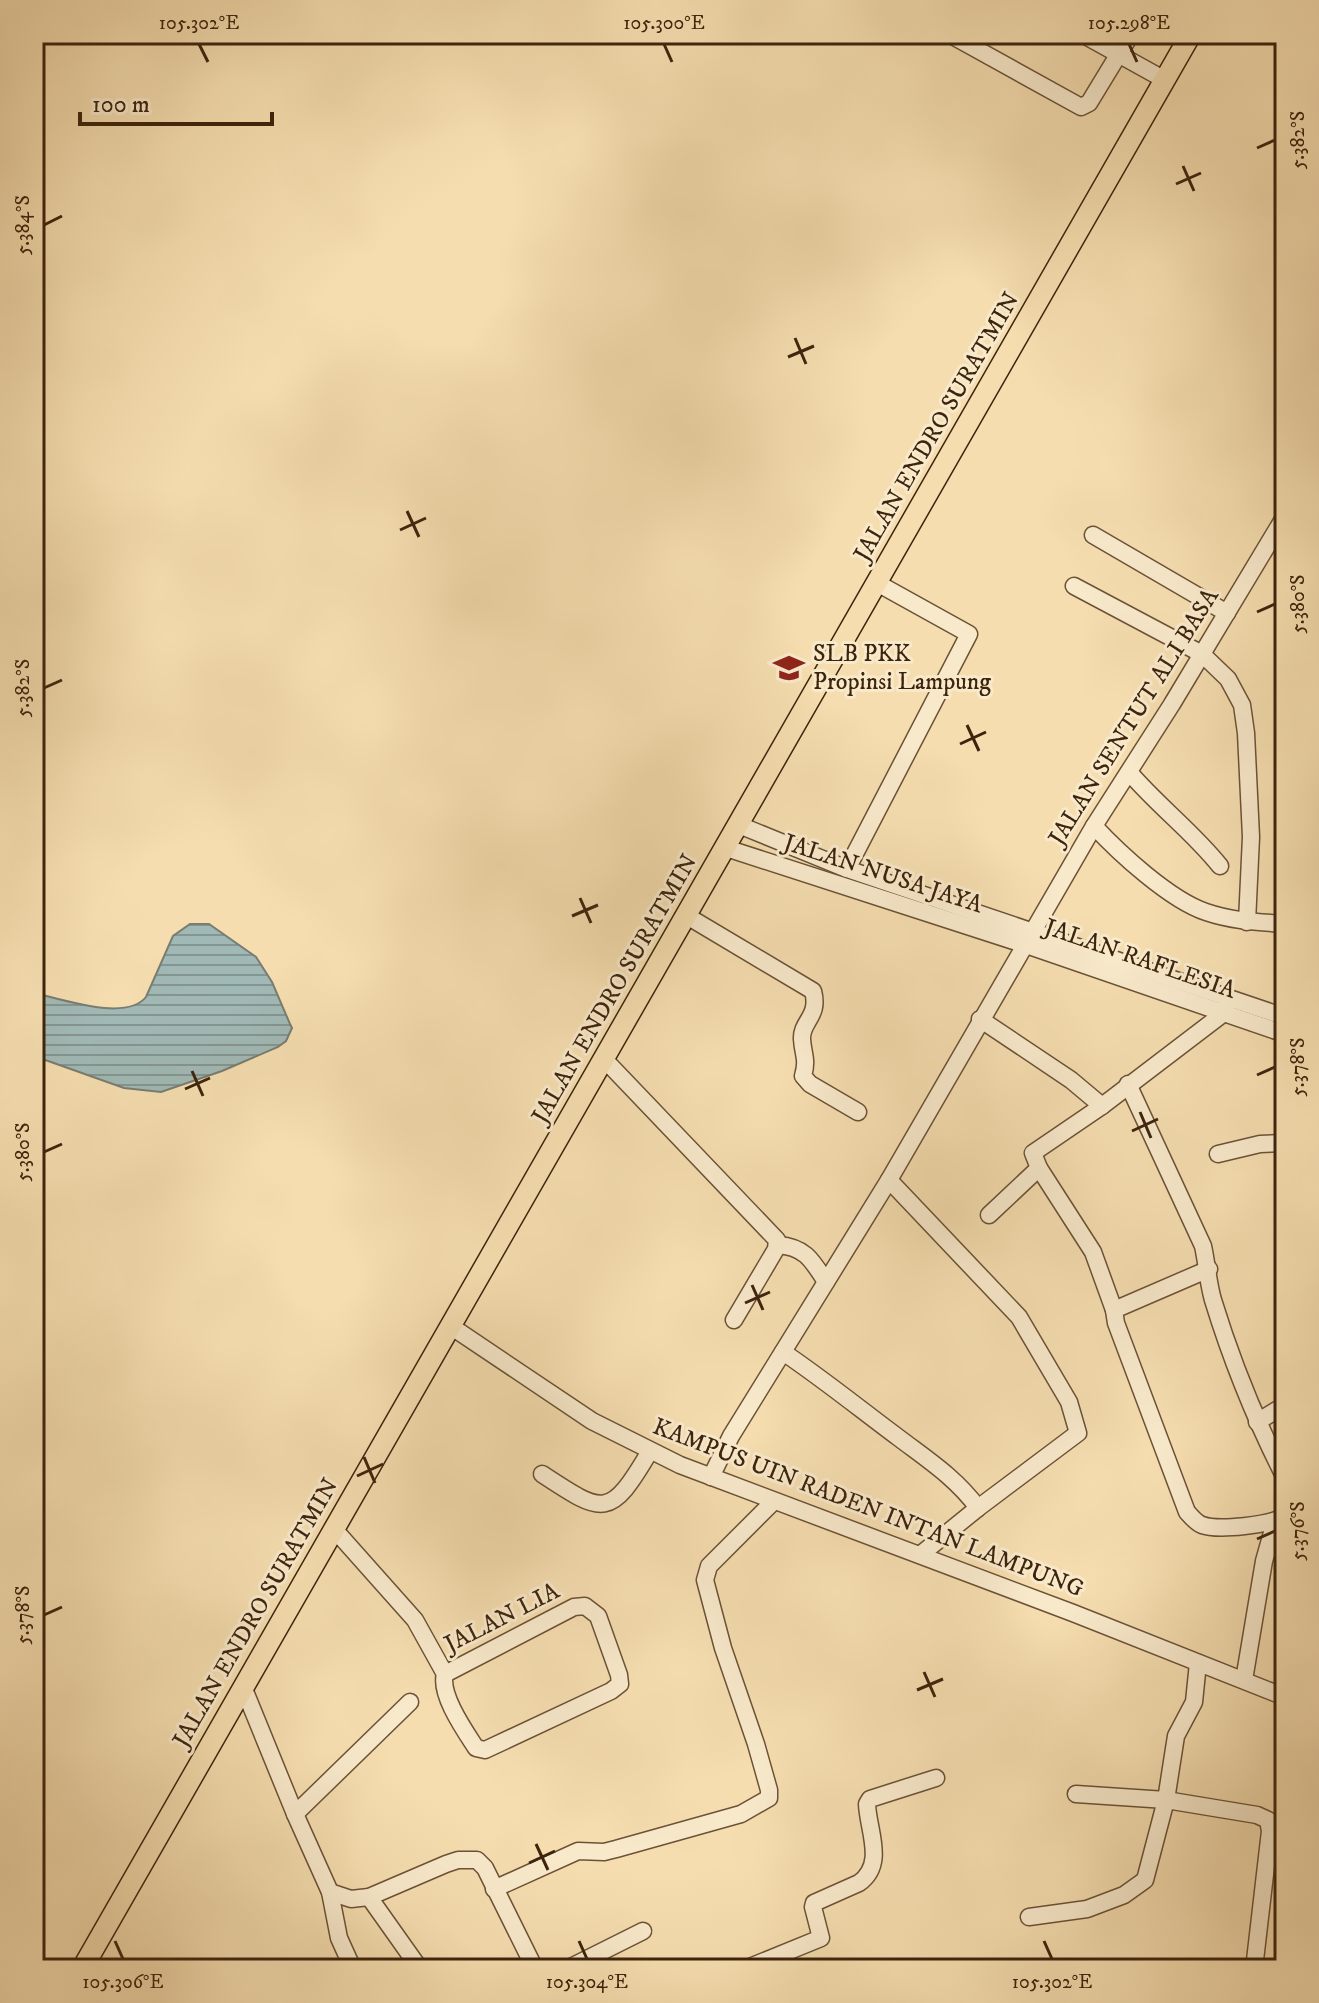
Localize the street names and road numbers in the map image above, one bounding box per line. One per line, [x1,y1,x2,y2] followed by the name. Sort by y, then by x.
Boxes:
[846,287,1027,569] street label: JALAN ENDRO SURATMIN
[1041,582,1226,853] street label: JALAN SENTUT ALI BASA
[778,827,987,921] street label: JALAN NUSA JAYA
[524,849,705,1131] street label: JALAN ENDRO SURATMIN
[1039,912,1240,1006] street label: JALAN RAFLESIA
[648,1412,1088,1604] street label: KAMPUS UIN RADEN INTAN LAMPUNG
[165,1473,346,1755] street label: JALAN ENDRO SURATMIN
[438,1576,565,1661] street label: JALAN LIA

